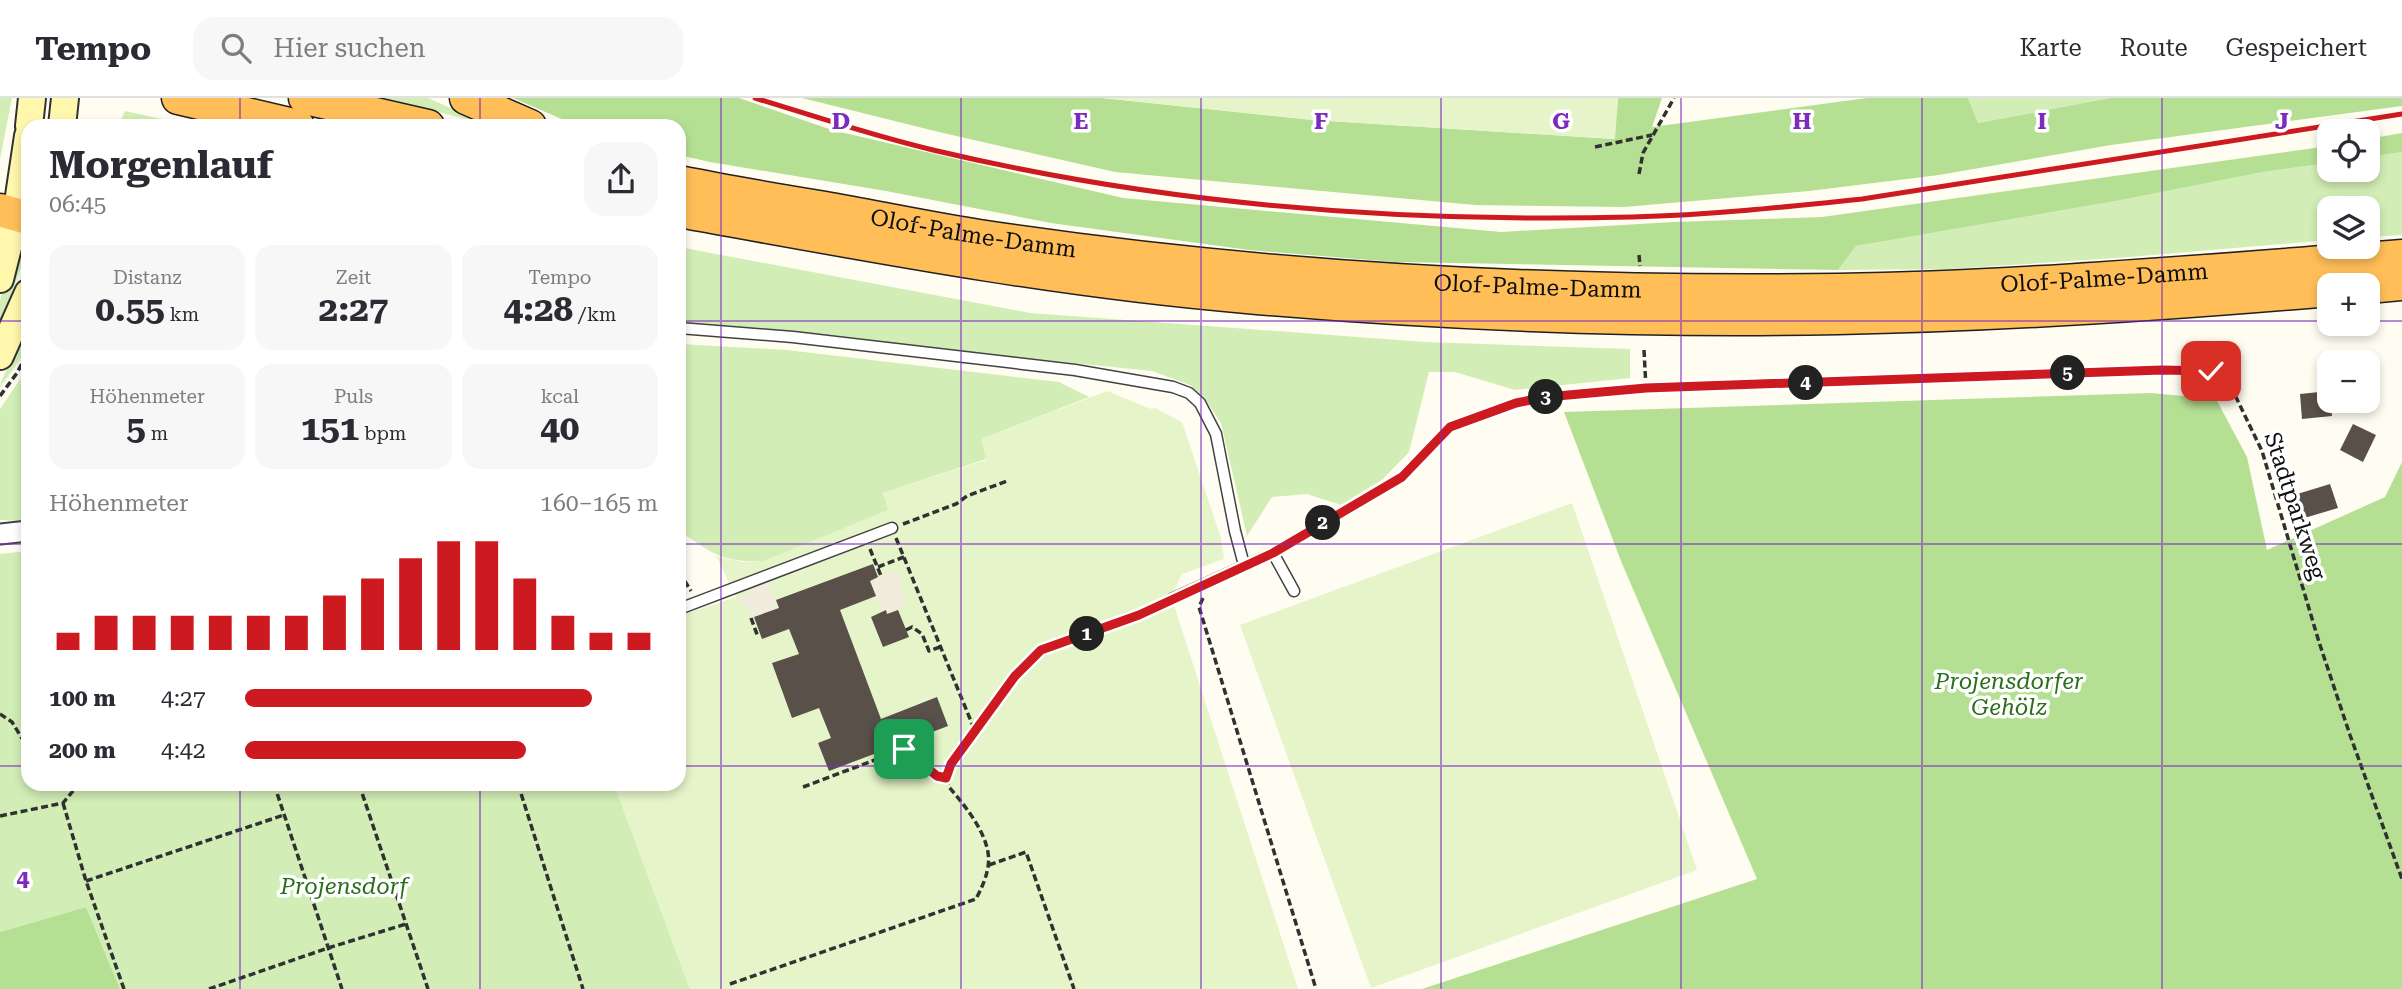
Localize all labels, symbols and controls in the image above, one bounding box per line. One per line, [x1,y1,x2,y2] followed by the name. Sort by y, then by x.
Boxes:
[193,17,683,80] search box
[35,29,151,68] text: Tempo
[217,29,255,67] icon: search
[273,33,426,63] text: Hier suchen
[2019,34,2082,62] text: Karte
[2120,34,2188,62] text: Route
[2226,34,2367,62] text: Gespeichert
[832,108,850,135] text: D
[1074,108,1088,135] text: E
[1314,108,1328,135] text: F
[1552,108,1570,135] text: G
[1793,108,1812,135] text: H
[2037,108,2047,135] text: I
[2275,108,2289,135] text: J
[2317,119,2380,413] map controls
[2317,119,2380,182] button: locate
[584,142,658,216] button: share
[49,143,273,187] text: Morgenlauf
[49,191,106,218] text: 06:45
[2317,196,2380,259] button: layers
[868,203,1078,263] street label: Olof-Palme-Damm
[2000,257,2209,298] street label: Olof-Palme-Damm
[113,266,181,289] text: Distanz
[336,266,371,289] text: Zeit
[528,266,591,289] text: Tempo
[1433,269,1642,303] street label: Olof-Palme-Damm
[2317,273,2380,336] button: +
[95,289,165,330] text: 0.55
[319,289,388,330] text: 2:27
[503,289,573,330] text: 4:28
[165,303,199,326] text: km
[573,303,616,326] text: /km
[2181,341,2241,401] pin
[2317,350,2380,413] button: −
[2192,352,2230,390] icon: check
[2050,356,2086,390] pin: 5
[2062,361,2073,384] text: 5
[1788,366,1824,400] pin: 4
[1800,371,1811,394] text: 4
[1528,380,1564,414] pin: 3
[90,385,205,408] text: Höhenmeter
[334,385,373,408] text: Puls
[541,385,579,408] text: kcal
[1540,385,1551,408] text: 3
[126,408,146,449] text: 5
[301,408,359,449] text: 151
[540,408,579,449] text: 40
[146,422,168,445] text: m
[359,422,406,445] text: bpm
[2258,429,2332,583] street label: Stadtparkweg
[49,490,188,517] text: Höhenmeter
[540,490,658,517] text: 160–165 m
[1306,506,1340,540] pin: 2
[1317,511,1328,534] text: 2
[1070,616,1104,652] pin: 1
[1081,622,1092,645] text: 1
[1934,668,2084,721] park label: Projensdorfer Gehölz
[49,685,116,712] text: 100 m
[161,685,206,712] text: 4:27
[874,719,934,779] pin
[885,730,923,768] icon: arrive
[49,737,116,764] text: 200 m
[161,737,206,764] text: 4:42
[17,865,30,892] text: 4
[279,873,410,900] park label: Projensdorf

